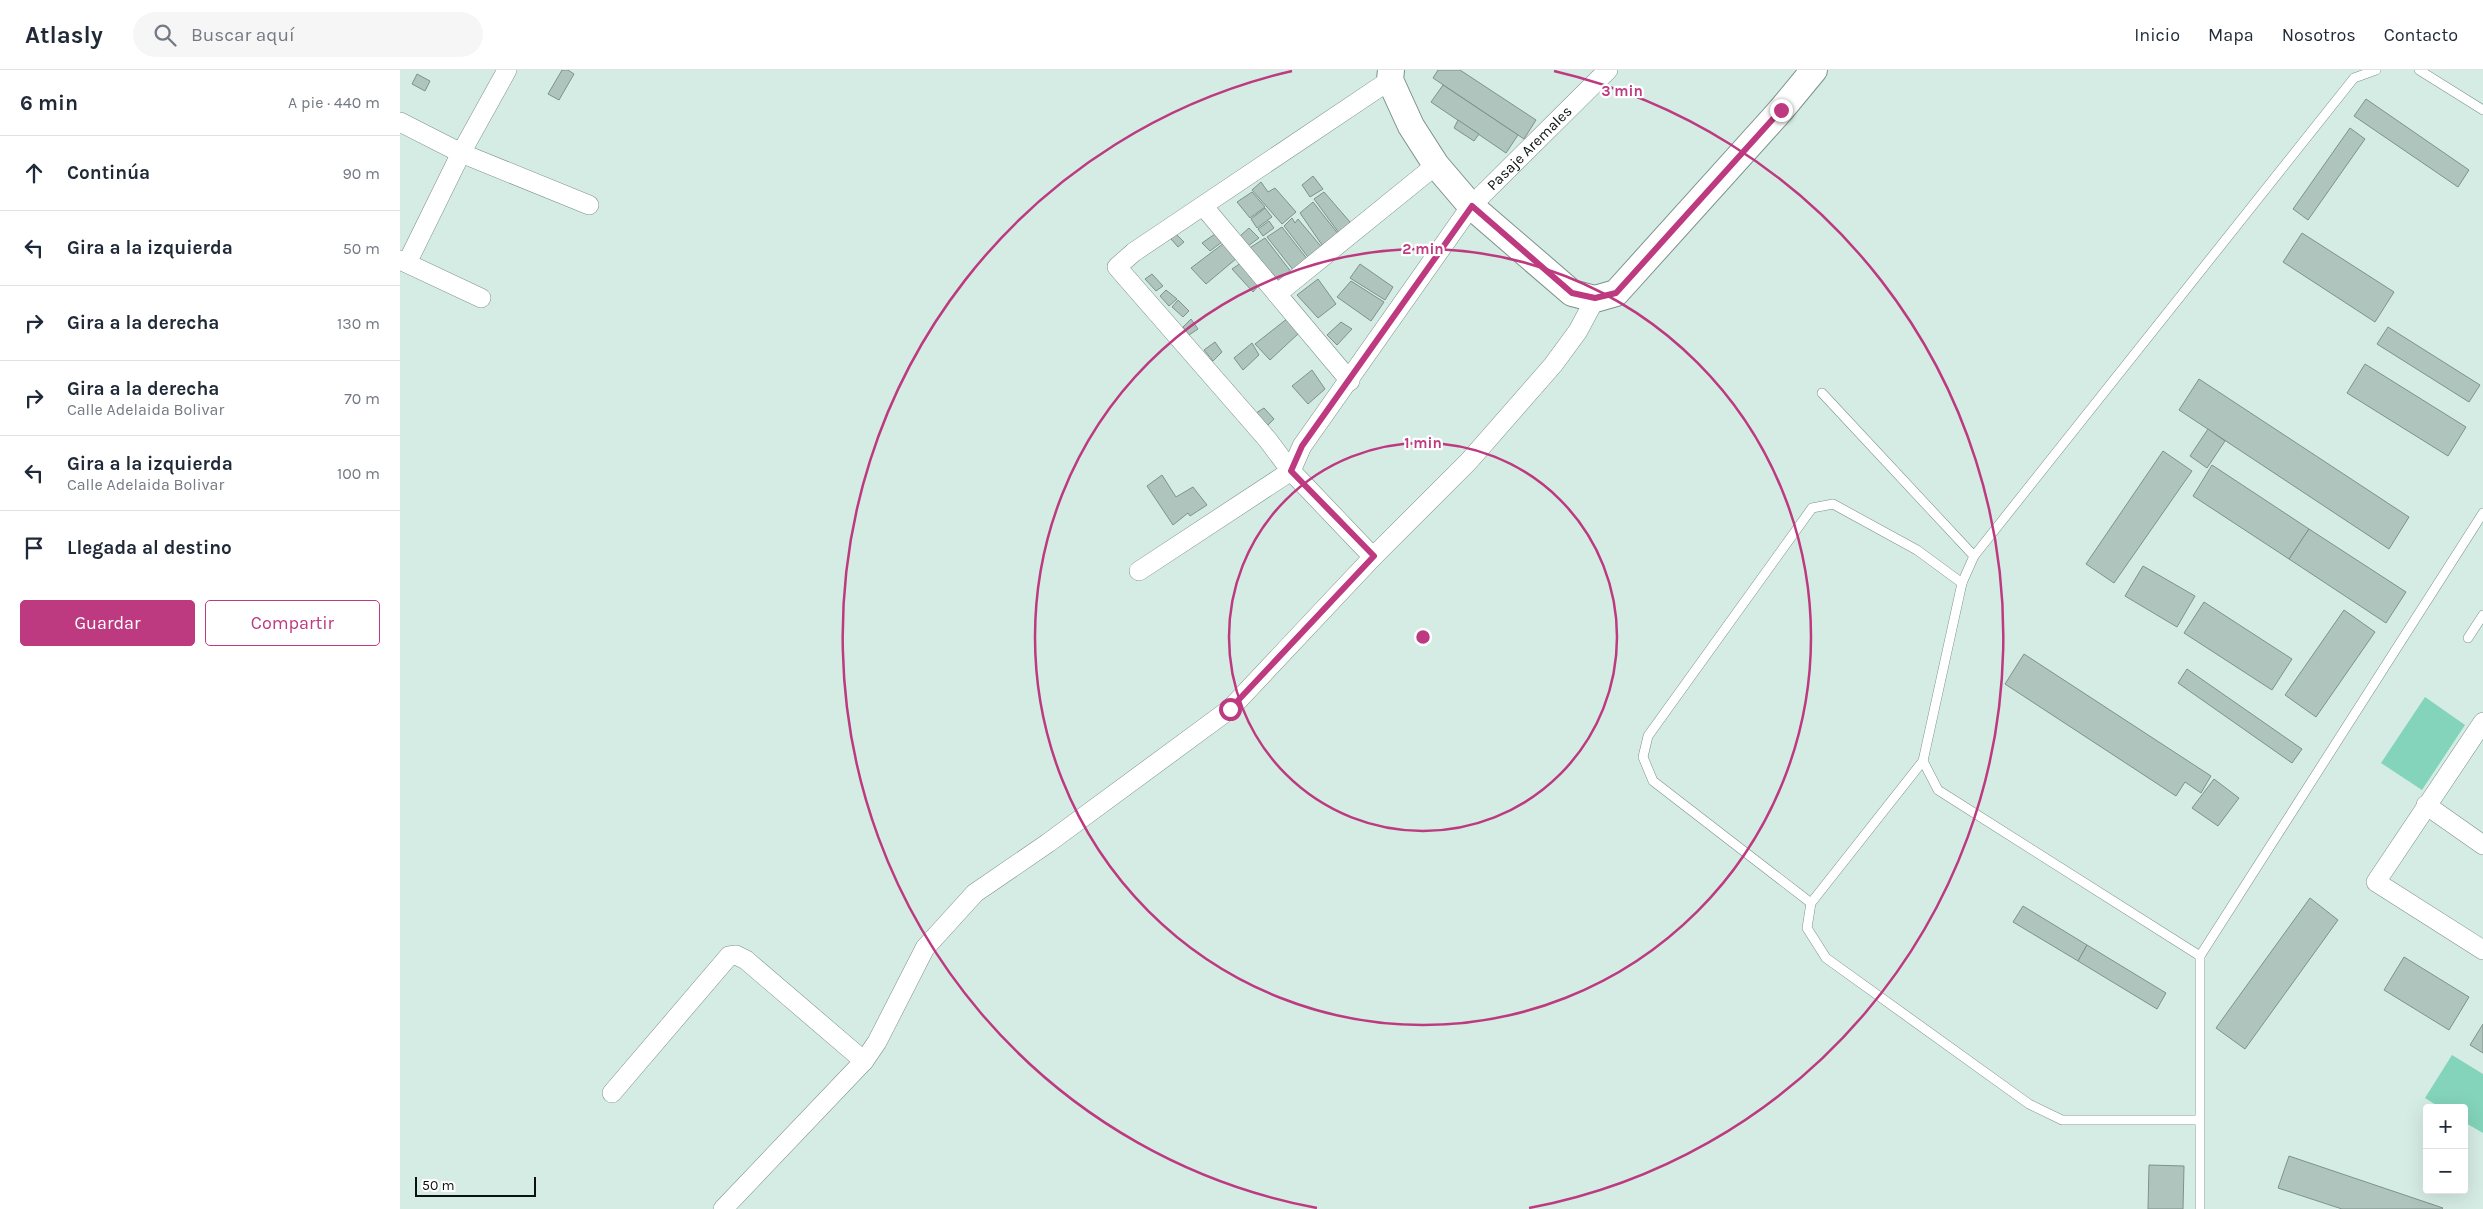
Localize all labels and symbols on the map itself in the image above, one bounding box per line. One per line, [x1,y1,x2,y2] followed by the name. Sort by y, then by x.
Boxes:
[1601,82,1643,100] text: 3 min
[1770,99,1793,122] route end
[1483,102,1576,194] street label: Pasaje Aremales
[1402,240,1444,258] text: 2 min
[1404,434,1442,452] text: 1 min
[1414,628,1432,646] centre of rings
[1219,698,1242,721] route start
[415,1174,536,1197] scale bar

